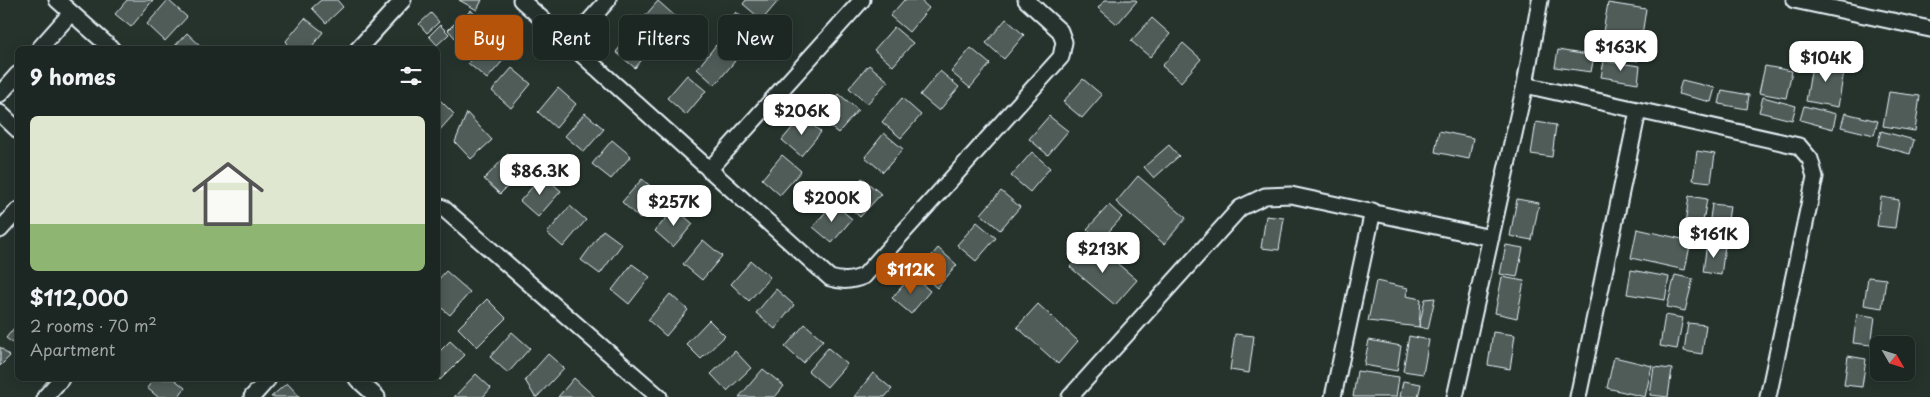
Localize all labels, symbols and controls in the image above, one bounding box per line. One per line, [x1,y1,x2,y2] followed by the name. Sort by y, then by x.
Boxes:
[455,15,523,60] chip: Buy
[533,15,609,60] chip: Rent
[619,15,708,60] chip: Filters
[718,15,792,60] chip: New
[1586,30,1656,72] pin: $163K
[1595,34,1647,58] text: $163K
[1791,41,1861,83] pin: $104K
[1800,45,1852,69] text: $104K
[30,60,116,92] text: 9 homes
[397,62,425,90] icon: filters
[767,94,837,136] pin: $206K
[774,98,830,122] text: $206K
[183,149,273,239] icon: home
[499,154,581,196] pin: $86.3K
[511,158,569,182] text: $86.3K
[797,180,867,223] pin: $200K
[639,184,709,227] pin: $257K
[804,185,860,209] text: $200K
[648,189,700,213] text: $257K
[1679,216,1749,259] pin: $161K
[1690,221,1738,245] text: $161K
[1068,232,1138,274] pin: $213K
[1078,236,1128,260] text: $213K
[876,252,946,295] pin: $112K
[887,257,935,281] text: $112K
[30,281,128,313] text: $112,000
[30,313,157,337] text: 2 rooms · 70 m²
[1870,336,1915,381] north arrow
[1870,336,1915,381] map controls
[30,337,115,361] text: Apartment

